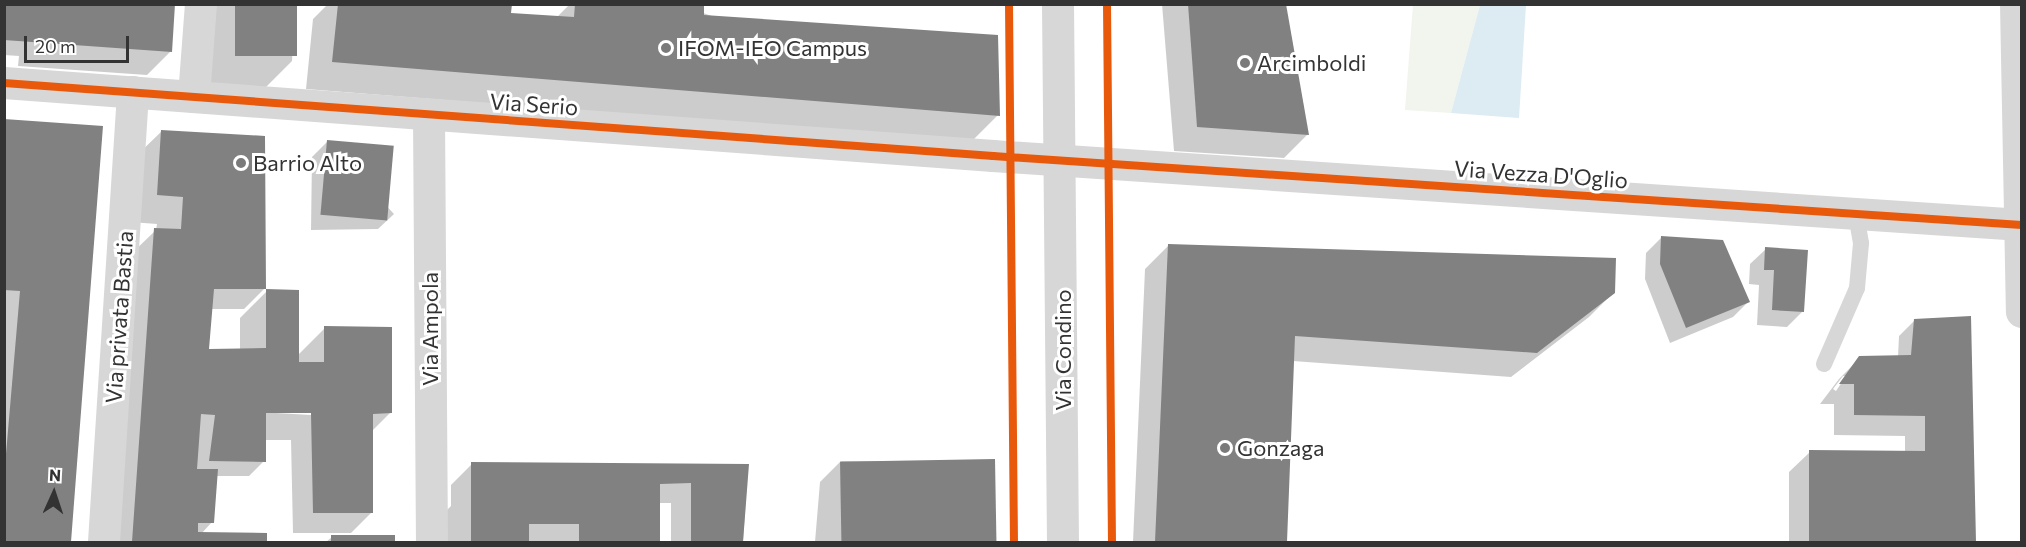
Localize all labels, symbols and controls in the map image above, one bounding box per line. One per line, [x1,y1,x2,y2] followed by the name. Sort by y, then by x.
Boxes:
[27,24,132,62] scale bar
[35,35,76,57] text: 20 m
[678,35,867,61] place label: IFOM-IEO Campus
[659,41,673,55] marker: IFOM-IEO Campus
[1257,50,1366,76] place label: Arcimboldi
[1238,56,1252,70] marker: Arcimboldi
[489,88,579,120] street label: Via Serio
[253,150,362,176] place label: Barrio Alto
[1453,155,1629,193] street label: Via Vezza D'Oglio
[234,156,248,170] marker: Barrio Alto
[100,230,138,404] street label: Via privata Bastia
[417,272,443,386] street label: Via Ampola
[1050,289,1076,411] street label: Via Condino
[1237,435,1325,461] place label: Gonzaga
[1218,441,1232,455] marker: Gonzaga
[24,463,84,523] north arrow
[48,465,61,484] text: N

